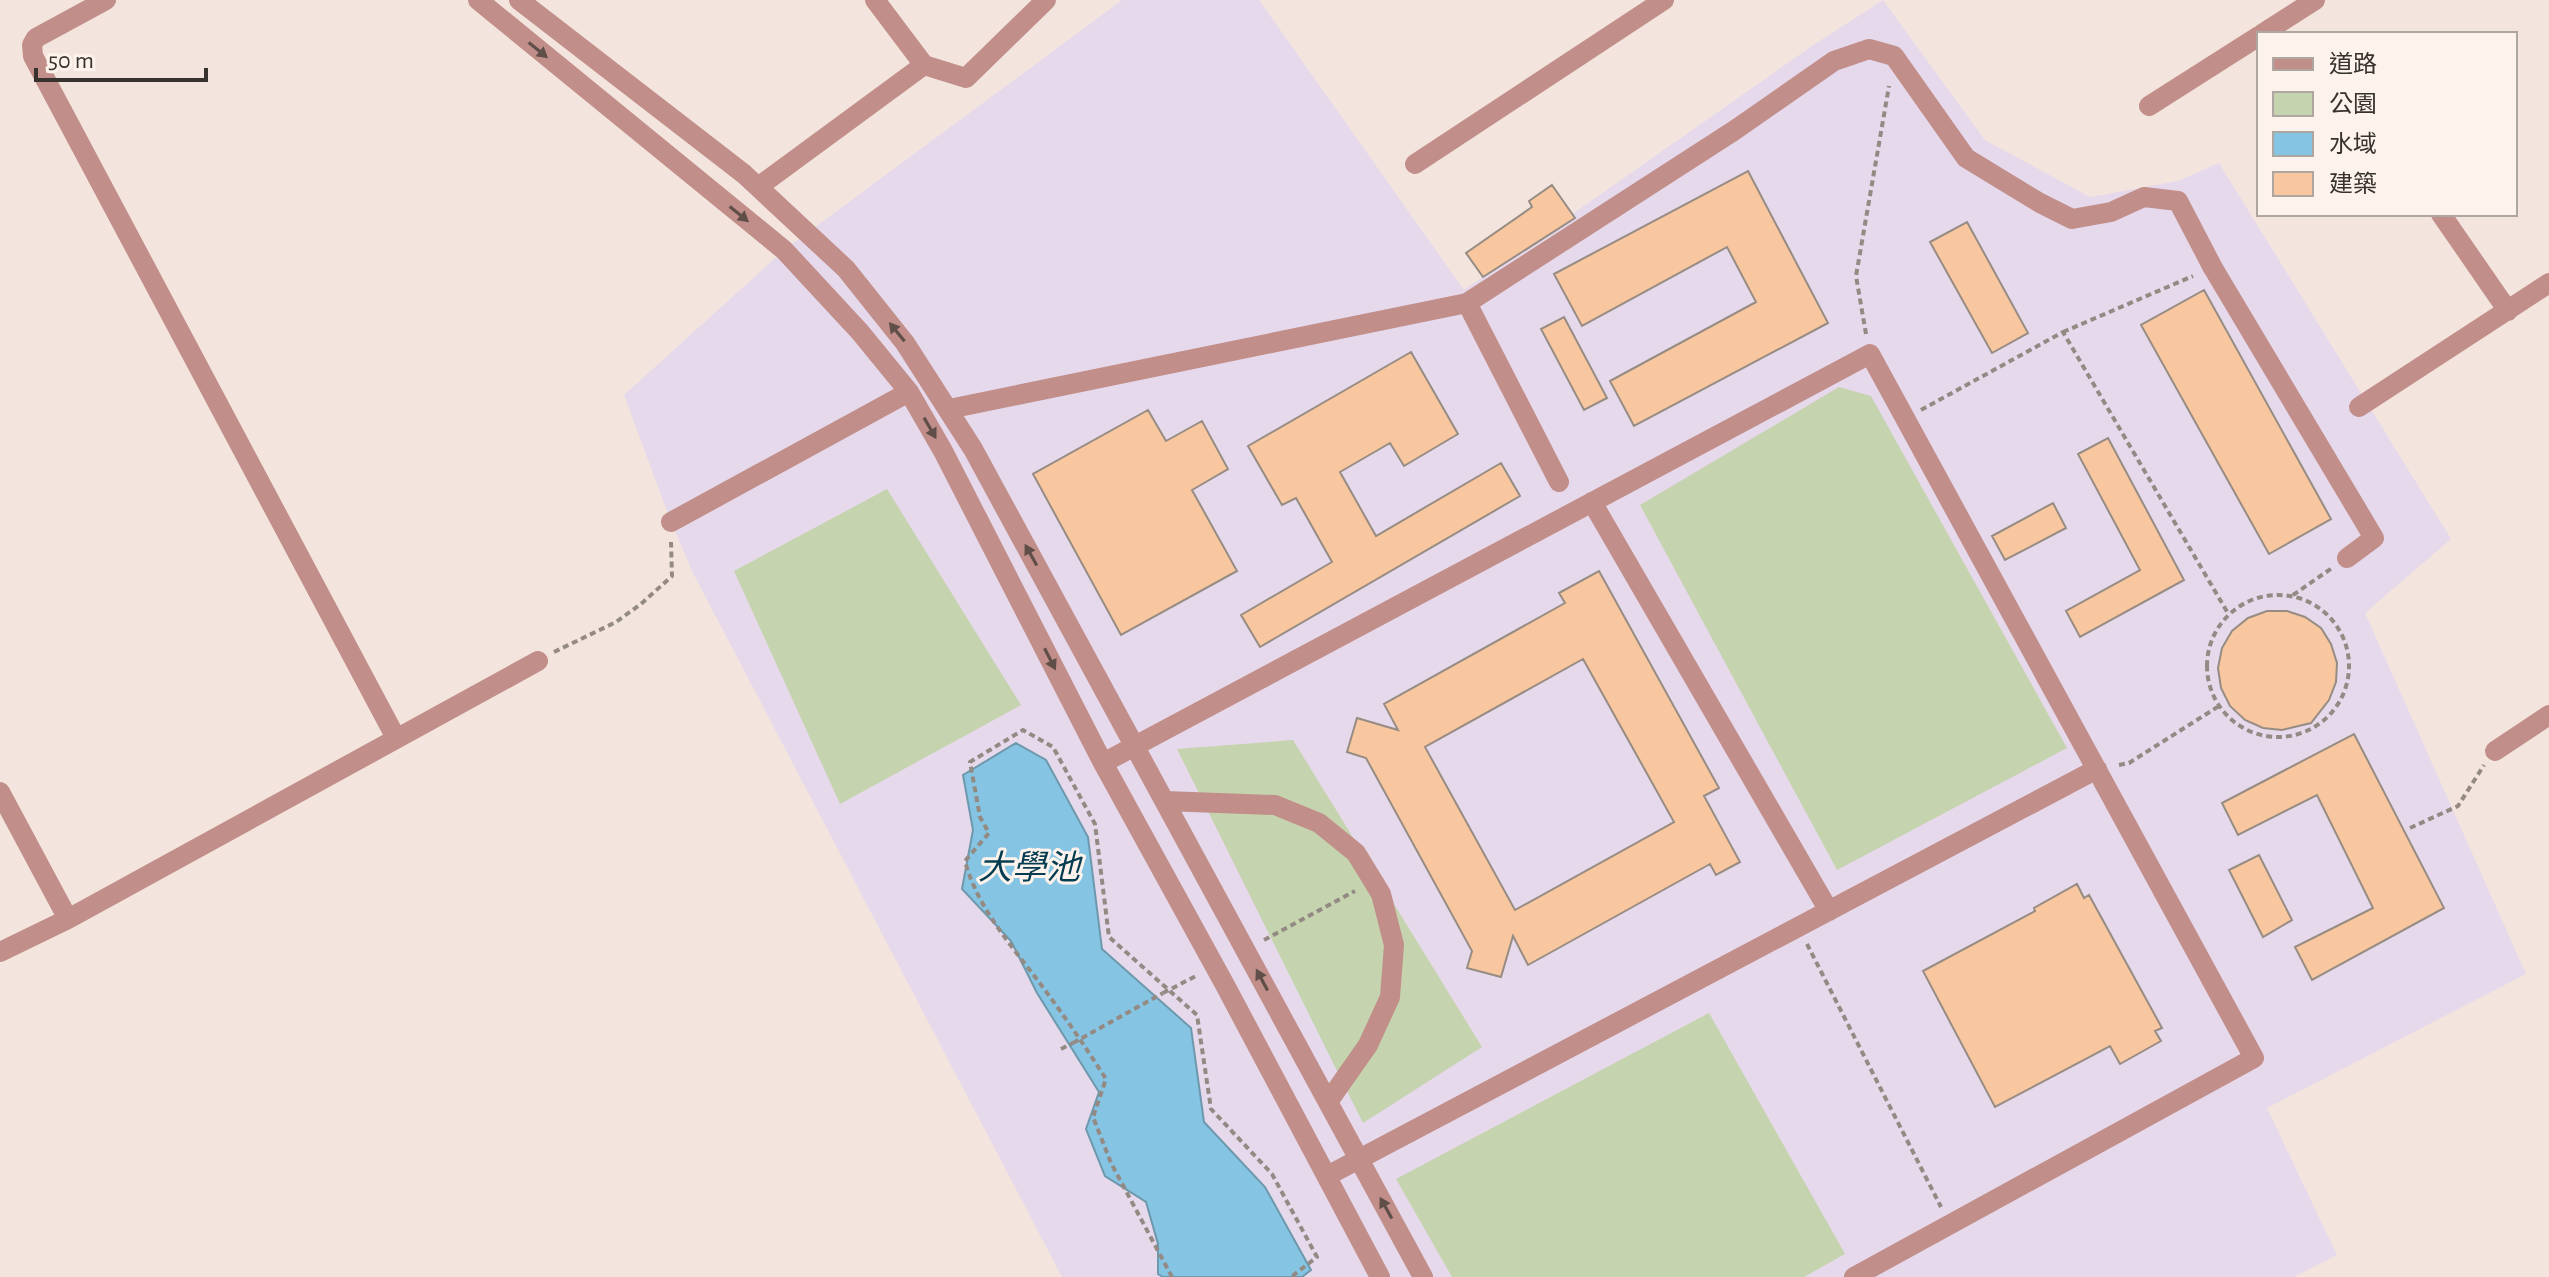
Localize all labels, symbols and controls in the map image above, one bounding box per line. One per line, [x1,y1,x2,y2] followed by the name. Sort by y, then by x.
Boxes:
[36,32,206,82] scale bar
[2257,32,2517,216] legend
[528,41,548,58] one-way arrow
[48,49,94,73] text: 50 m
[2329,51,2377,77] text: 道路
[2329,92,2377,117] text: 公園
[2329,131,2377,157] text: 水域
[2329,171,2377,197] text: 建築
[729,205,749,222] one-way arrow
[889,322,906,342] one-way arrow
[923,417,937,439] one-way arrow
[1024,543,1037,566] one-way arrow
[1043,647,1056,670] one-way arrow
[978,850,1083,886] water label: 大學池
[1255,969,1269,991] one-way arrow
[1379,1197,1393,1220] one-way arrow

